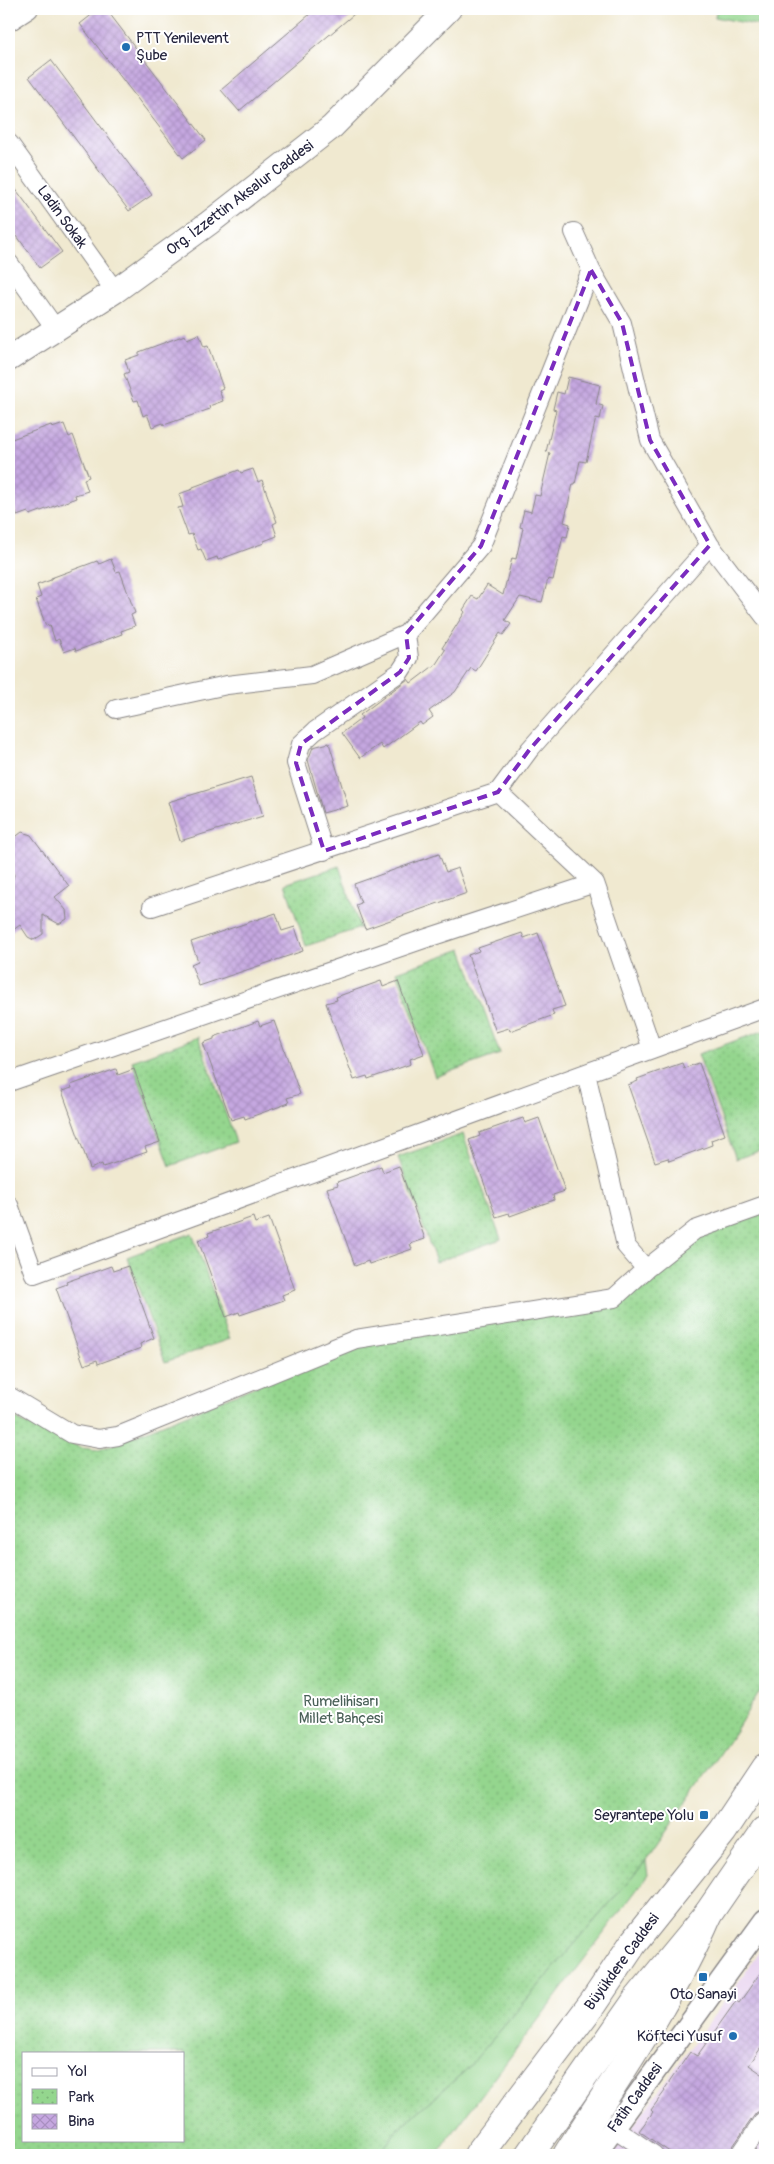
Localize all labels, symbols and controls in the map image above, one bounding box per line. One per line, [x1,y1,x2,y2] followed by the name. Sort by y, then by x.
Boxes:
[136,29,230,65] place label: PTT Yenilevent Şube
[120,41,132,53] marker: PTT Yenilevent Şube
[162,136,318,260] street label: Org. İzzettin Aksalur Caddesi
[33,182,92,253] street label: Ladin Sokak
[299,1692,383,1728] park label: Rumelihisarı Millet Bahçesi
[594,1806,694,1825] place label: Seyrantepe Yolu
[698,1809,710,1821] marker: Seyrantepe Yolu
[580,1910,664,2014] street label: Büyükdere Caddesi
[697,1971,709,1983] marker: Oto Sanayi
[670,1985,737,2004] place label: Oto Sanayi
[637,2027,723,2046] place label: Köfteci Yusuf
[727,2030,739,2042] marker: Köfteci Yusuf
[22,2052,185,2142] legend
[603,2059,667,2137] street label: Fatih Caddesi
[67,2062,87,2081] text: Yol
[68,2088,95,2107] text: Park
[68,2112,95,2131] text: Bina

